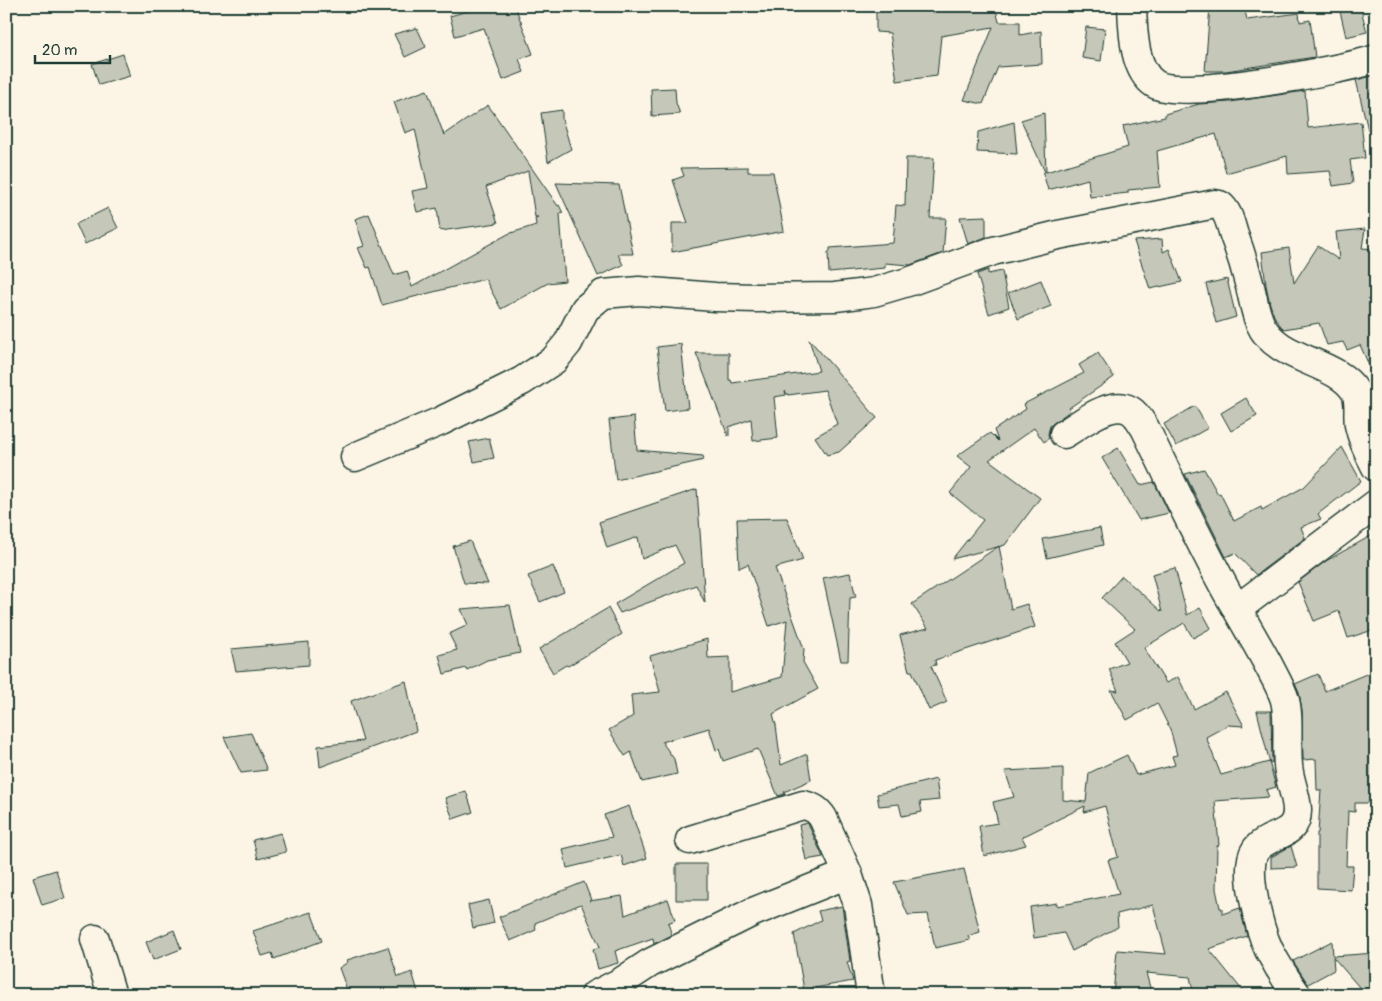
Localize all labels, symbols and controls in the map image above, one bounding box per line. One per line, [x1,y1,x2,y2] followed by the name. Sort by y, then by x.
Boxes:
[35,32,110,64] scale bar
[42,41,77,60] text: 20 m

